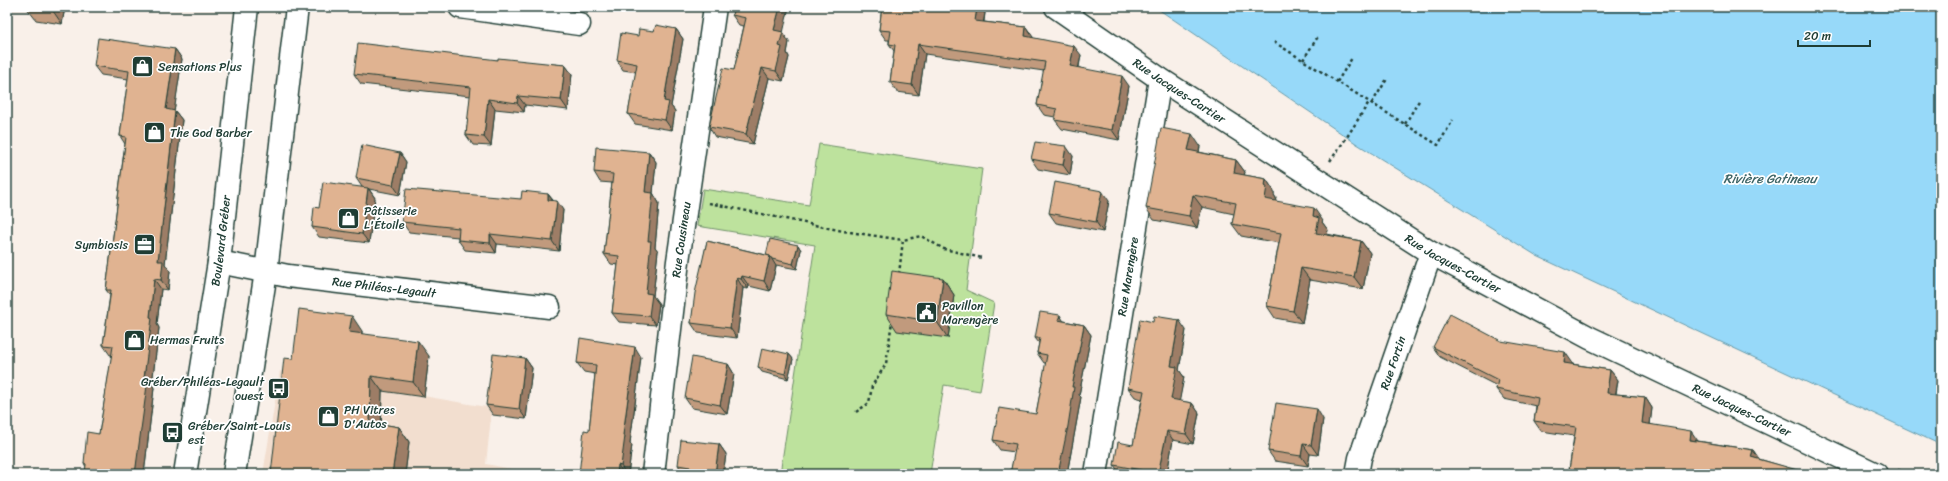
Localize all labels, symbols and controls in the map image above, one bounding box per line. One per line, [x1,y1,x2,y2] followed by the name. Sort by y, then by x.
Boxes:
[1798,22,1870,48] scale bar
[1804,25,1831,47] text: 20 m
[1128,52,1231,130] street label: Rue Jacques-Cartier
[129,54,155,80] shop icon: Sensations Plus
[158,56,242,78] place label: Sensations Plus
[142,120,168,146] shop icon: The God Barber
[170,122,253,144] place label: The God Barber
[1724,167,1819,190] water label: Rivière Gatineau
[204,193,237,288] street label: Boulevard Gréber
[364,200,417,236] place label: Pâtisserie L'Étoile
[665,200,698,279] street label: Rue Cousineau
[336,205,362,231] shop icon: Pâtisserie L'Étoile
[1400,228,1506,300] street label: Rue Jacques-Cartier
[131,232,157,258] office icon: Symbiosis
[75,234,128,256] place label: Symbiosis
[1111,235,1145,318] street label: Rue Marengère
[331,270,438,305] street label: Rue Philéas-Legault
[942,295,999,331] place label: Pavillon Marengère
[913,300,939,326] public building icon: Pavillon Marengère
[122,327,148,353] shop icon: Hermas Fruits
[150,329,224,351] place label: Hermas Fruits
[1373,333,1413,393] street label: Rue Fortin
[141,371,265,407] place label: Gréber/Philéas-Legault ouest
[266,376,292,402] bus stop icon: Gréber/Philéas-Legault ouest
[1688,377,1796,444] street label: Rue Jacques-Cartier
[344,399,395,435] place label: PH Vitres D'Autos
[316,404,342,430] shop icon: PH Vitres D'Autos
[188,415,290,451] place label: Gréber/Saint-Louis est
[159,420,185,446] bus stop icon: Gréber/Saint-Louis est

